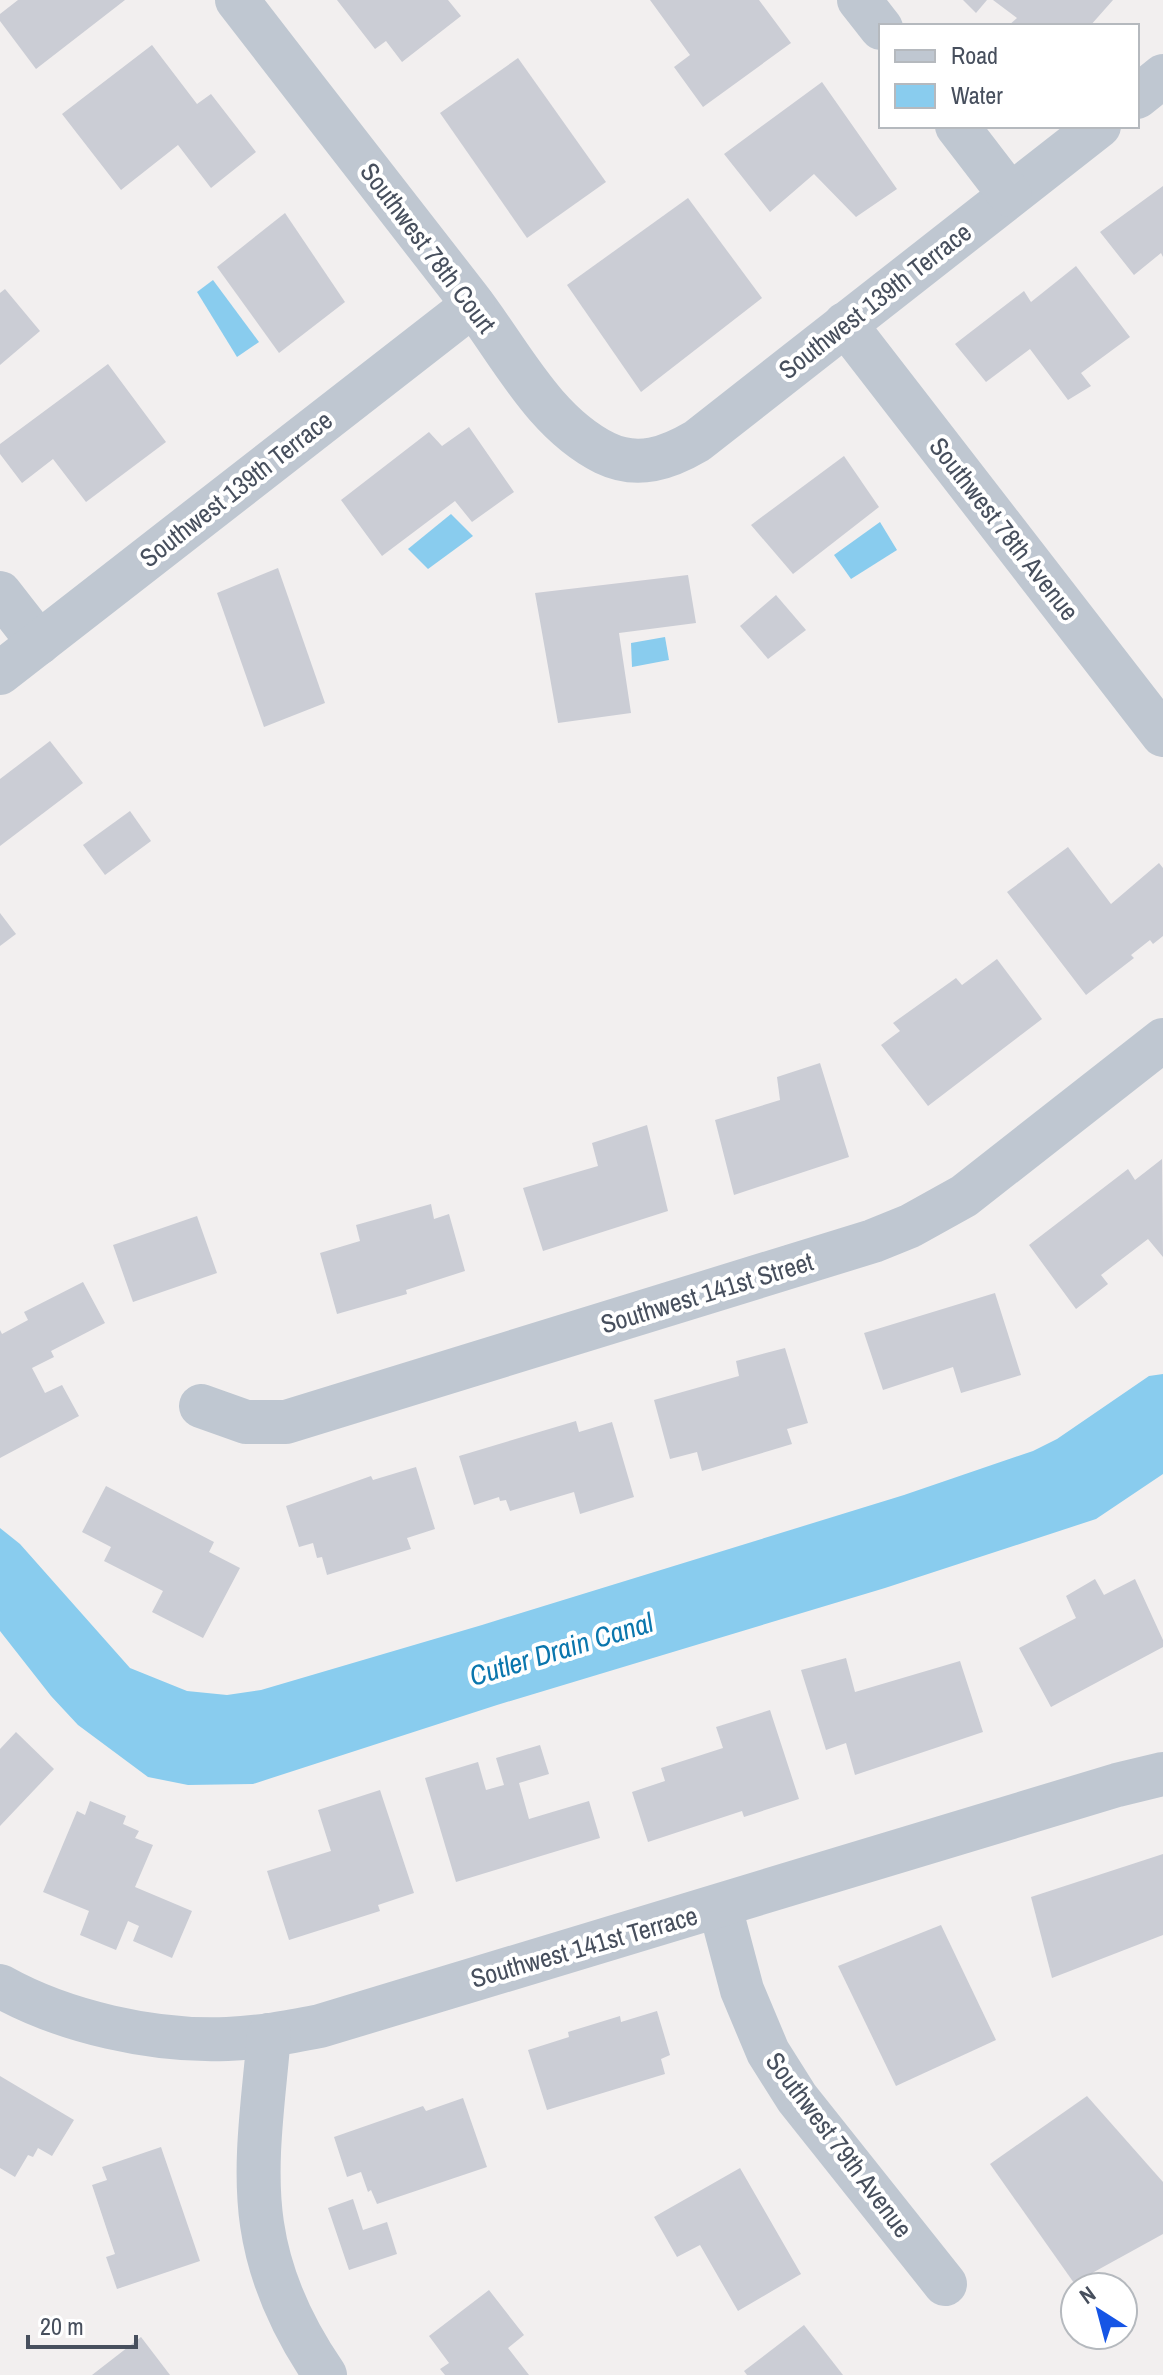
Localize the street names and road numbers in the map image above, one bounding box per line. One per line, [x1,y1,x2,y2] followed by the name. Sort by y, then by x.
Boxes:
[353,155,504,340] street label: Southwest 78th Court
[771,214,978,387] street label: Southwest 139th Terrace
[132,402,339,575] street label: Southwest 139th Terrace
[922,430,1087,628] street label: Southwest 78th Avenue
[596,1244,817,1341] street label: Southwest 141st Street
[466,1897,701,1996] street label: Southwest 141st Terrace
[758,2045,921,2245] street label: Southwest 79th Avenue

